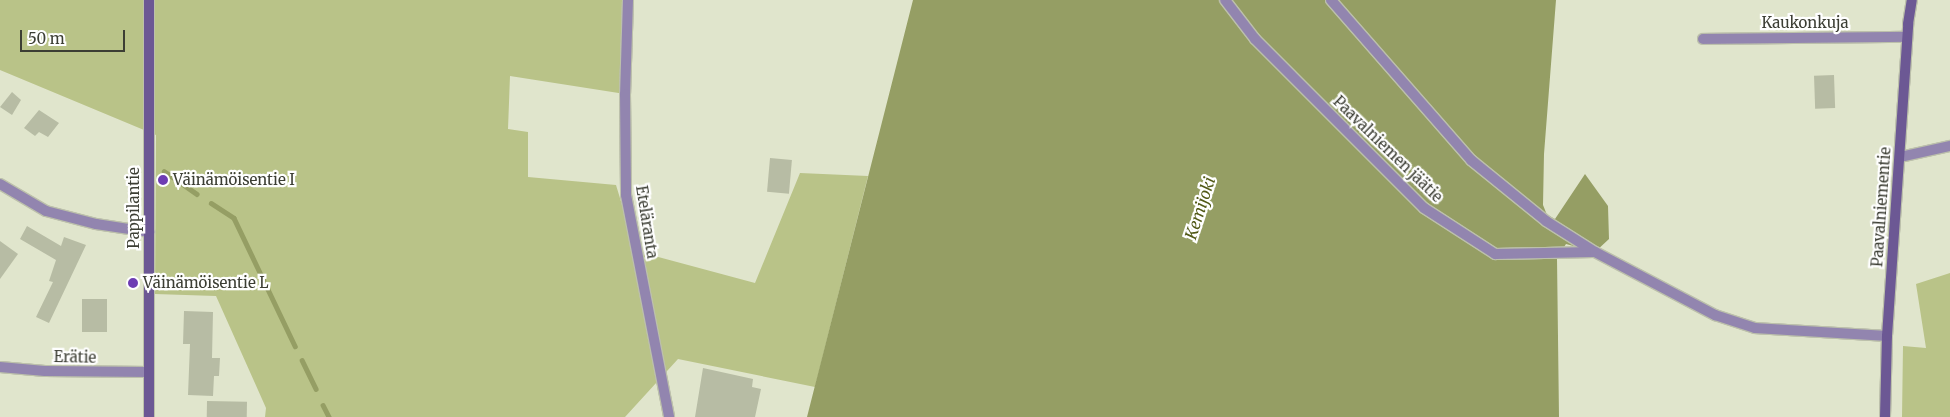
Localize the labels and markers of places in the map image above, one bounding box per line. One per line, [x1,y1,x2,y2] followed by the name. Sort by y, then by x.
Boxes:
[173,171,295,189] place label: Väinämöisentie I
[157,174,169,186] marker: Väinämöisentie I
[143,274,269,292] place label: Väinämöisentie L
[127,277,139,289] marker: Väinämöisentie L

